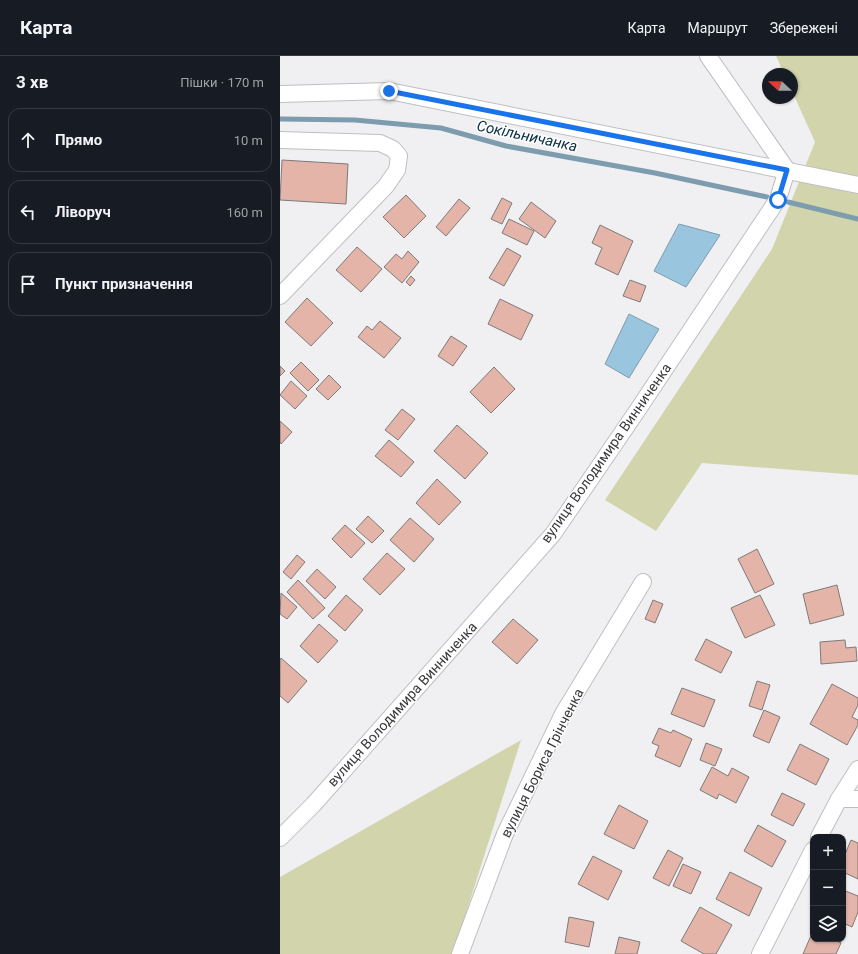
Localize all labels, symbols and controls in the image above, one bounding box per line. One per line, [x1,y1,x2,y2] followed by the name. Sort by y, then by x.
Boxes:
[20,16,72,39] text: Карта
[627,20,666,36] text: Карта
[688,20,748,36] text: Маршрут
[770,20,838,36] text: Збережені
[762,68,798,104] north arrow
[16,72,48,92] text: 3 хв
[180,75,264,90] text: Пішки · 170 m
[380,82,398,100] route end
[475,117,579,155] water label: Сокільничанка
[17,129,39,151] icon: ahead
[55,131,102,149] text: Прямо
[234,133,263,148] text: 10 m
[769,191,787,209] route start
[17,201,39,223] icon: left
[55,203,111,221] text: Ліворуч
[226,205,263,220] text: 160 m
[17,273,39,295] icon: arrive
[55,275,193,293] text: Пункт призначення
[538,360,674,546] street label: вулиця Володимира Винниченка
[324,619,480,789] street label: вулиця Володимира Винниченка
[497,686,587,840] street label: вулиця Бориса Грінченка
[810,834,846,942] map controls
[810,834,846,870] button: +
[810,870,846,906] button: −
[810,906,846,942] button: layers

